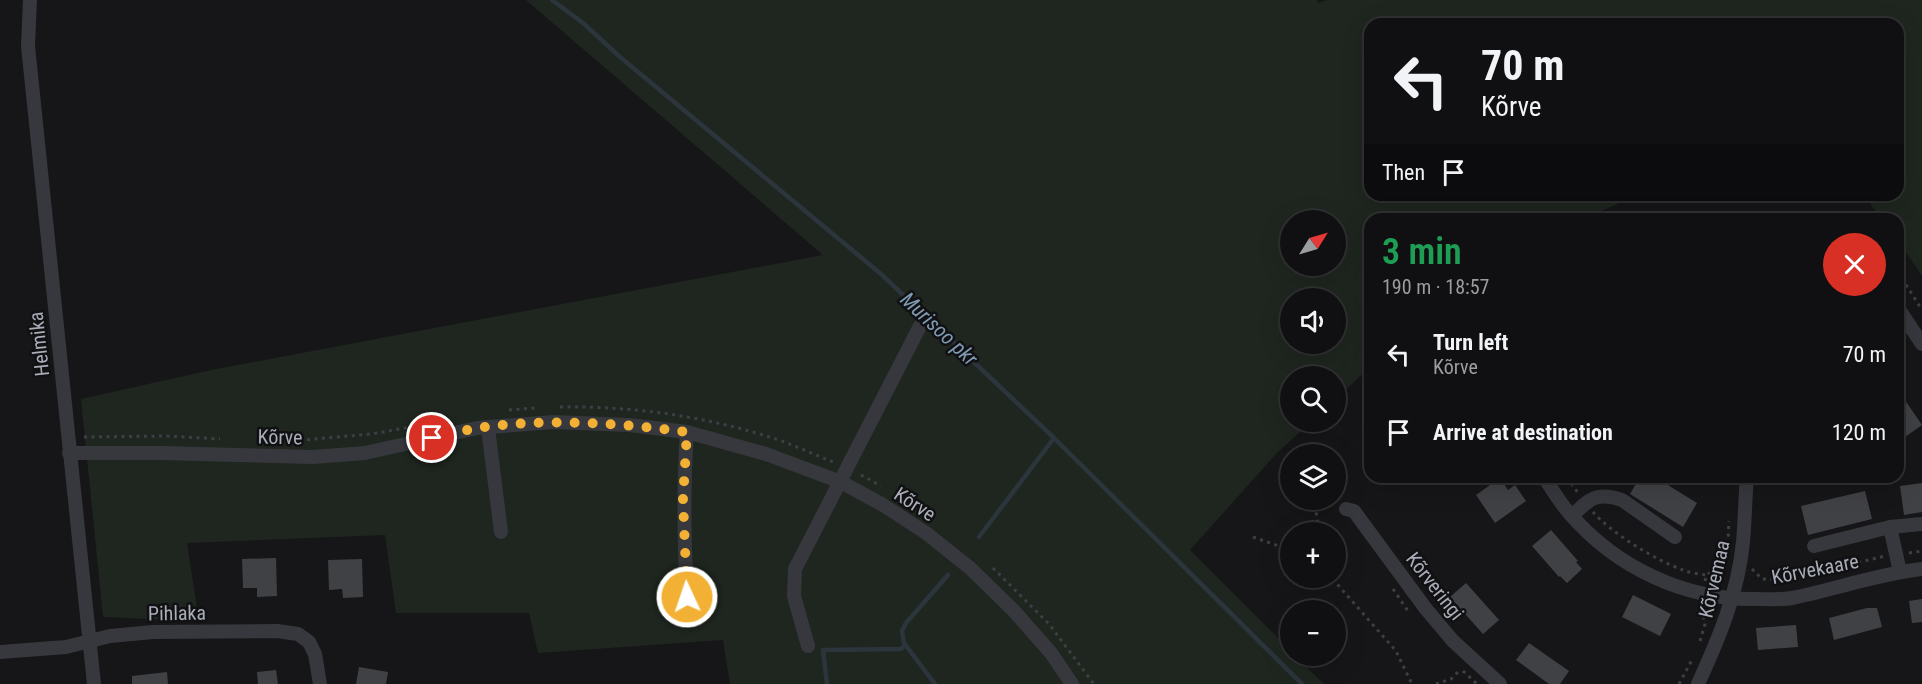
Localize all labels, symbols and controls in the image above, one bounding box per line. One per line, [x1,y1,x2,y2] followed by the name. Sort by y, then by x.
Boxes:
[1481,41,1564,90] text: 70 m
[1382,42,1460,120] icon: left
[1481,91,1541,123] text: Kõrve
[1437,156,1470,189] icon: arrive
[1382,160,1425,185] text: Then
[1280,210,1346,276] north arrow
[1280,210,1346,666] map controls
[1382,231,1462,273] text: 3 min
[1823,233,1886,296] button: close
[1382,275,1489,299] text: 190 m · 18:57
[896,287,983,371] water label: Murisoo pkr
[1280,288,1346,354] button: sound
[24,311,54,377] street label: Helmika
[1433,330,1508,355] text: Turn left
[1382,338,1415,371] icon: left
[1843,342,1886,367] text: 70 m
[1433,355,1478,379] text: Kõrve
[1280,366,1346,432] button: search
[406,412,457,463] pin
[1382,416,1415,449] icon: arrive
[1433,420,1613,445] text: Arrive at destination
[1832,420,1886,445] text: 120 m
[415,421,448,454] icon: arrive
[257,425,303,449] street label: Kõrve
[1280,444,1346,510] button: layers
[890,482,940,526] street label: Kõrve
[1280,522,1346,588] button: +
[1693,538,1735,620] street label: Kõrvemaa
[1401,547,1469,625] street label: Kõrveringi
[1769,549,1861,589] street label: Kõrvekaare
[655,565,719,629] position arrow
[148,600,206,626] street label: Pihlaka
[1280,600,1346,666] button: −

